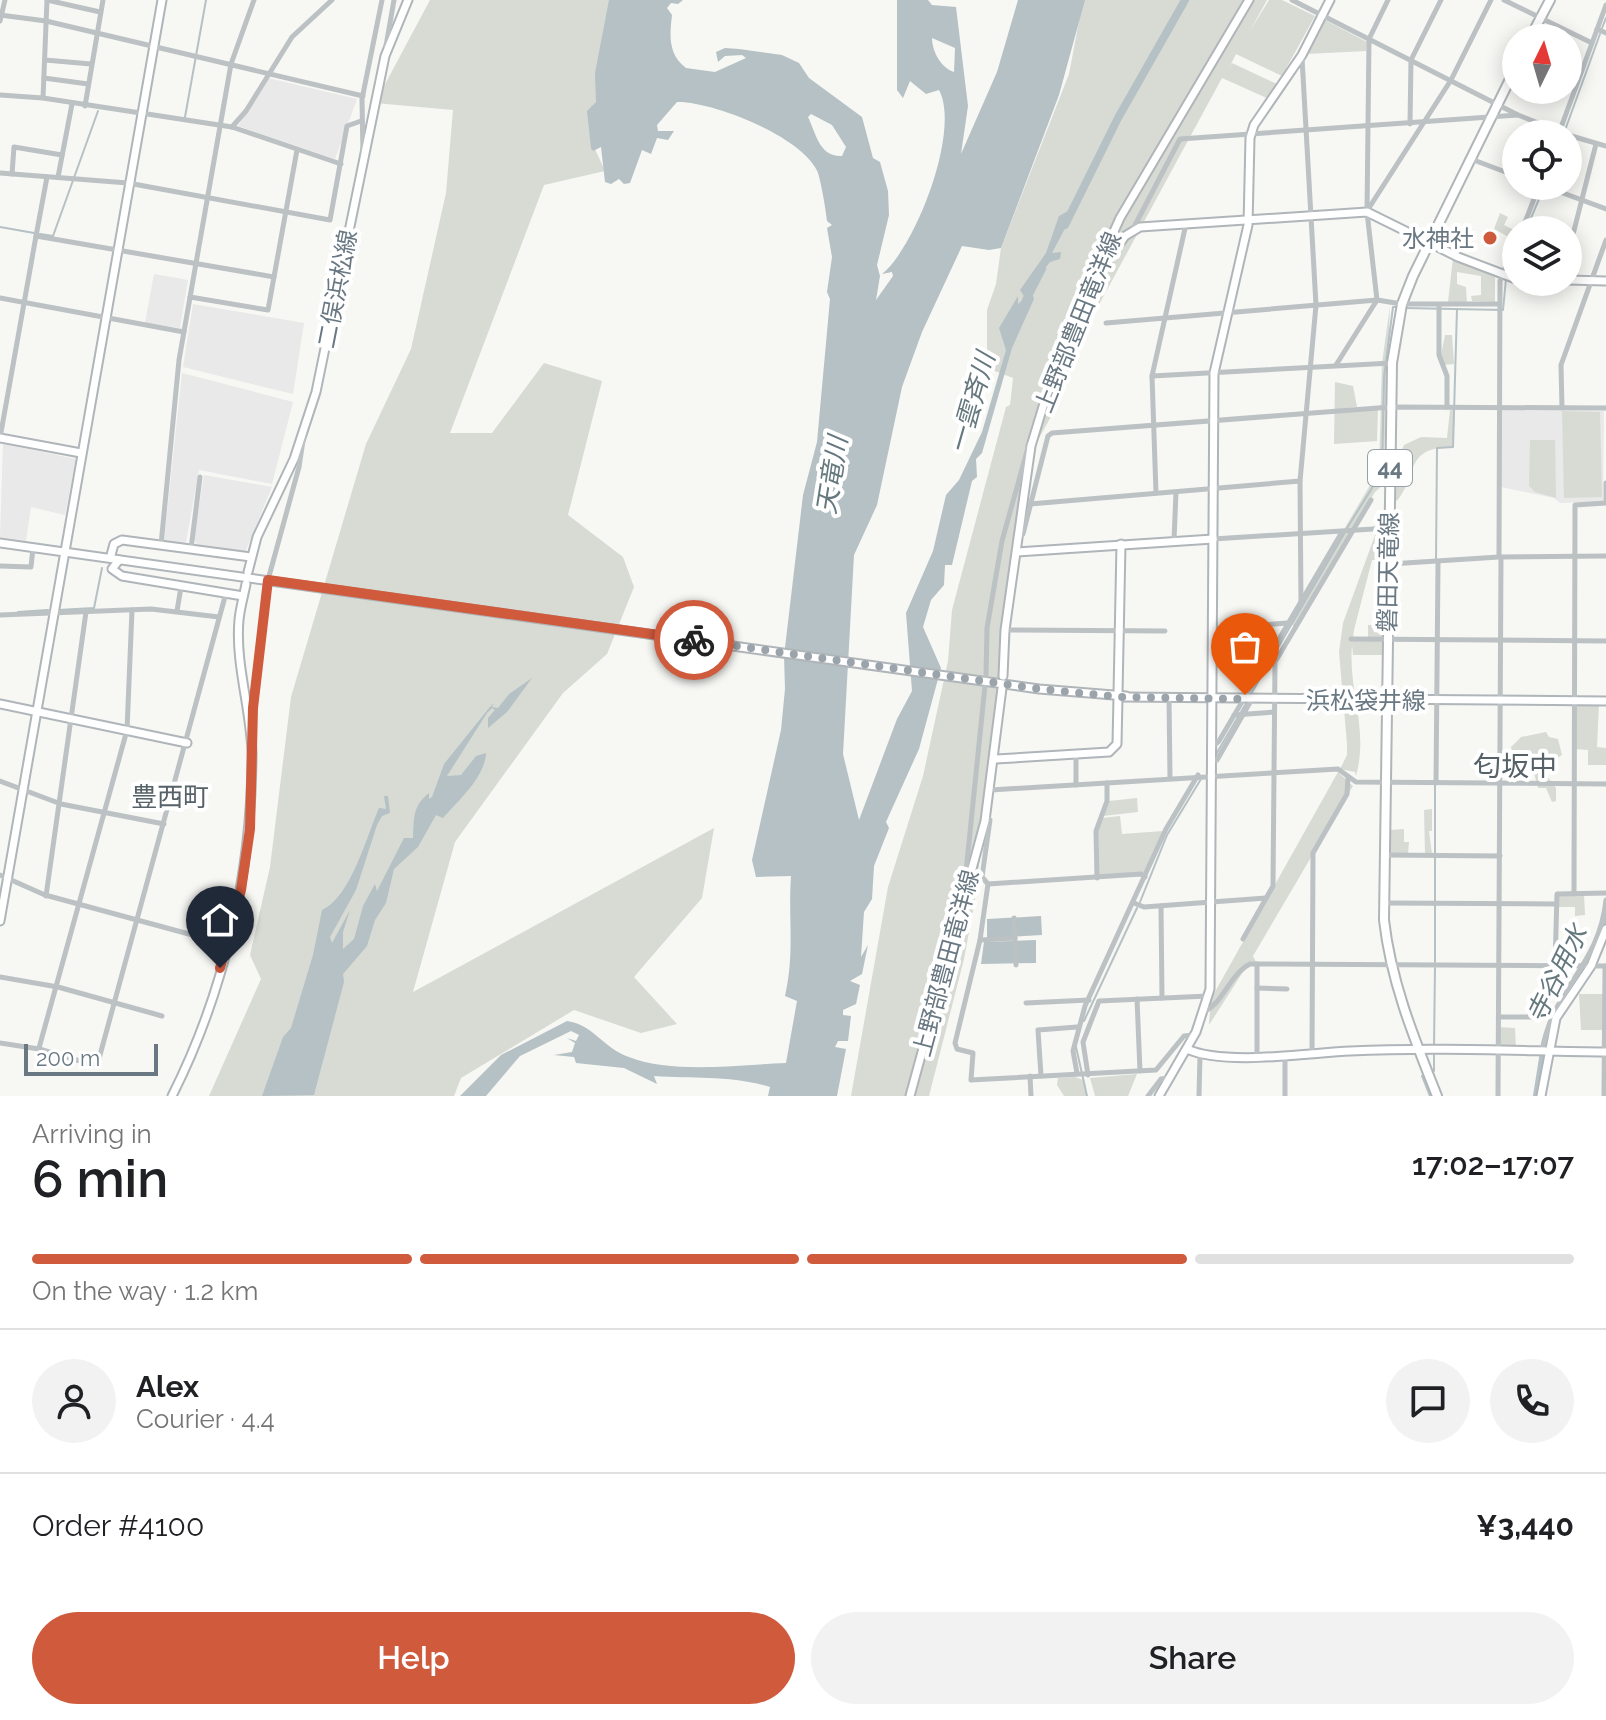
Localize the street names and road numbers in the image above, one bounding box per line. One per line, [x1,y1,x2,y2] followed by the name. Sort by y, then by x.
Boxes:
[311,227,363,351] street label: 二俣浜松線
[1029,228,1127,416] street label: 上野部豊田竜洋線
[1368,450,1412,486] road number: 44
[1372,512,1404,632] street label: 磐田天竜線
[1306,686,1426,715] street label: 浜松袋井線
[907,867,985,1059] street label: 上野部豊田竜洋線

